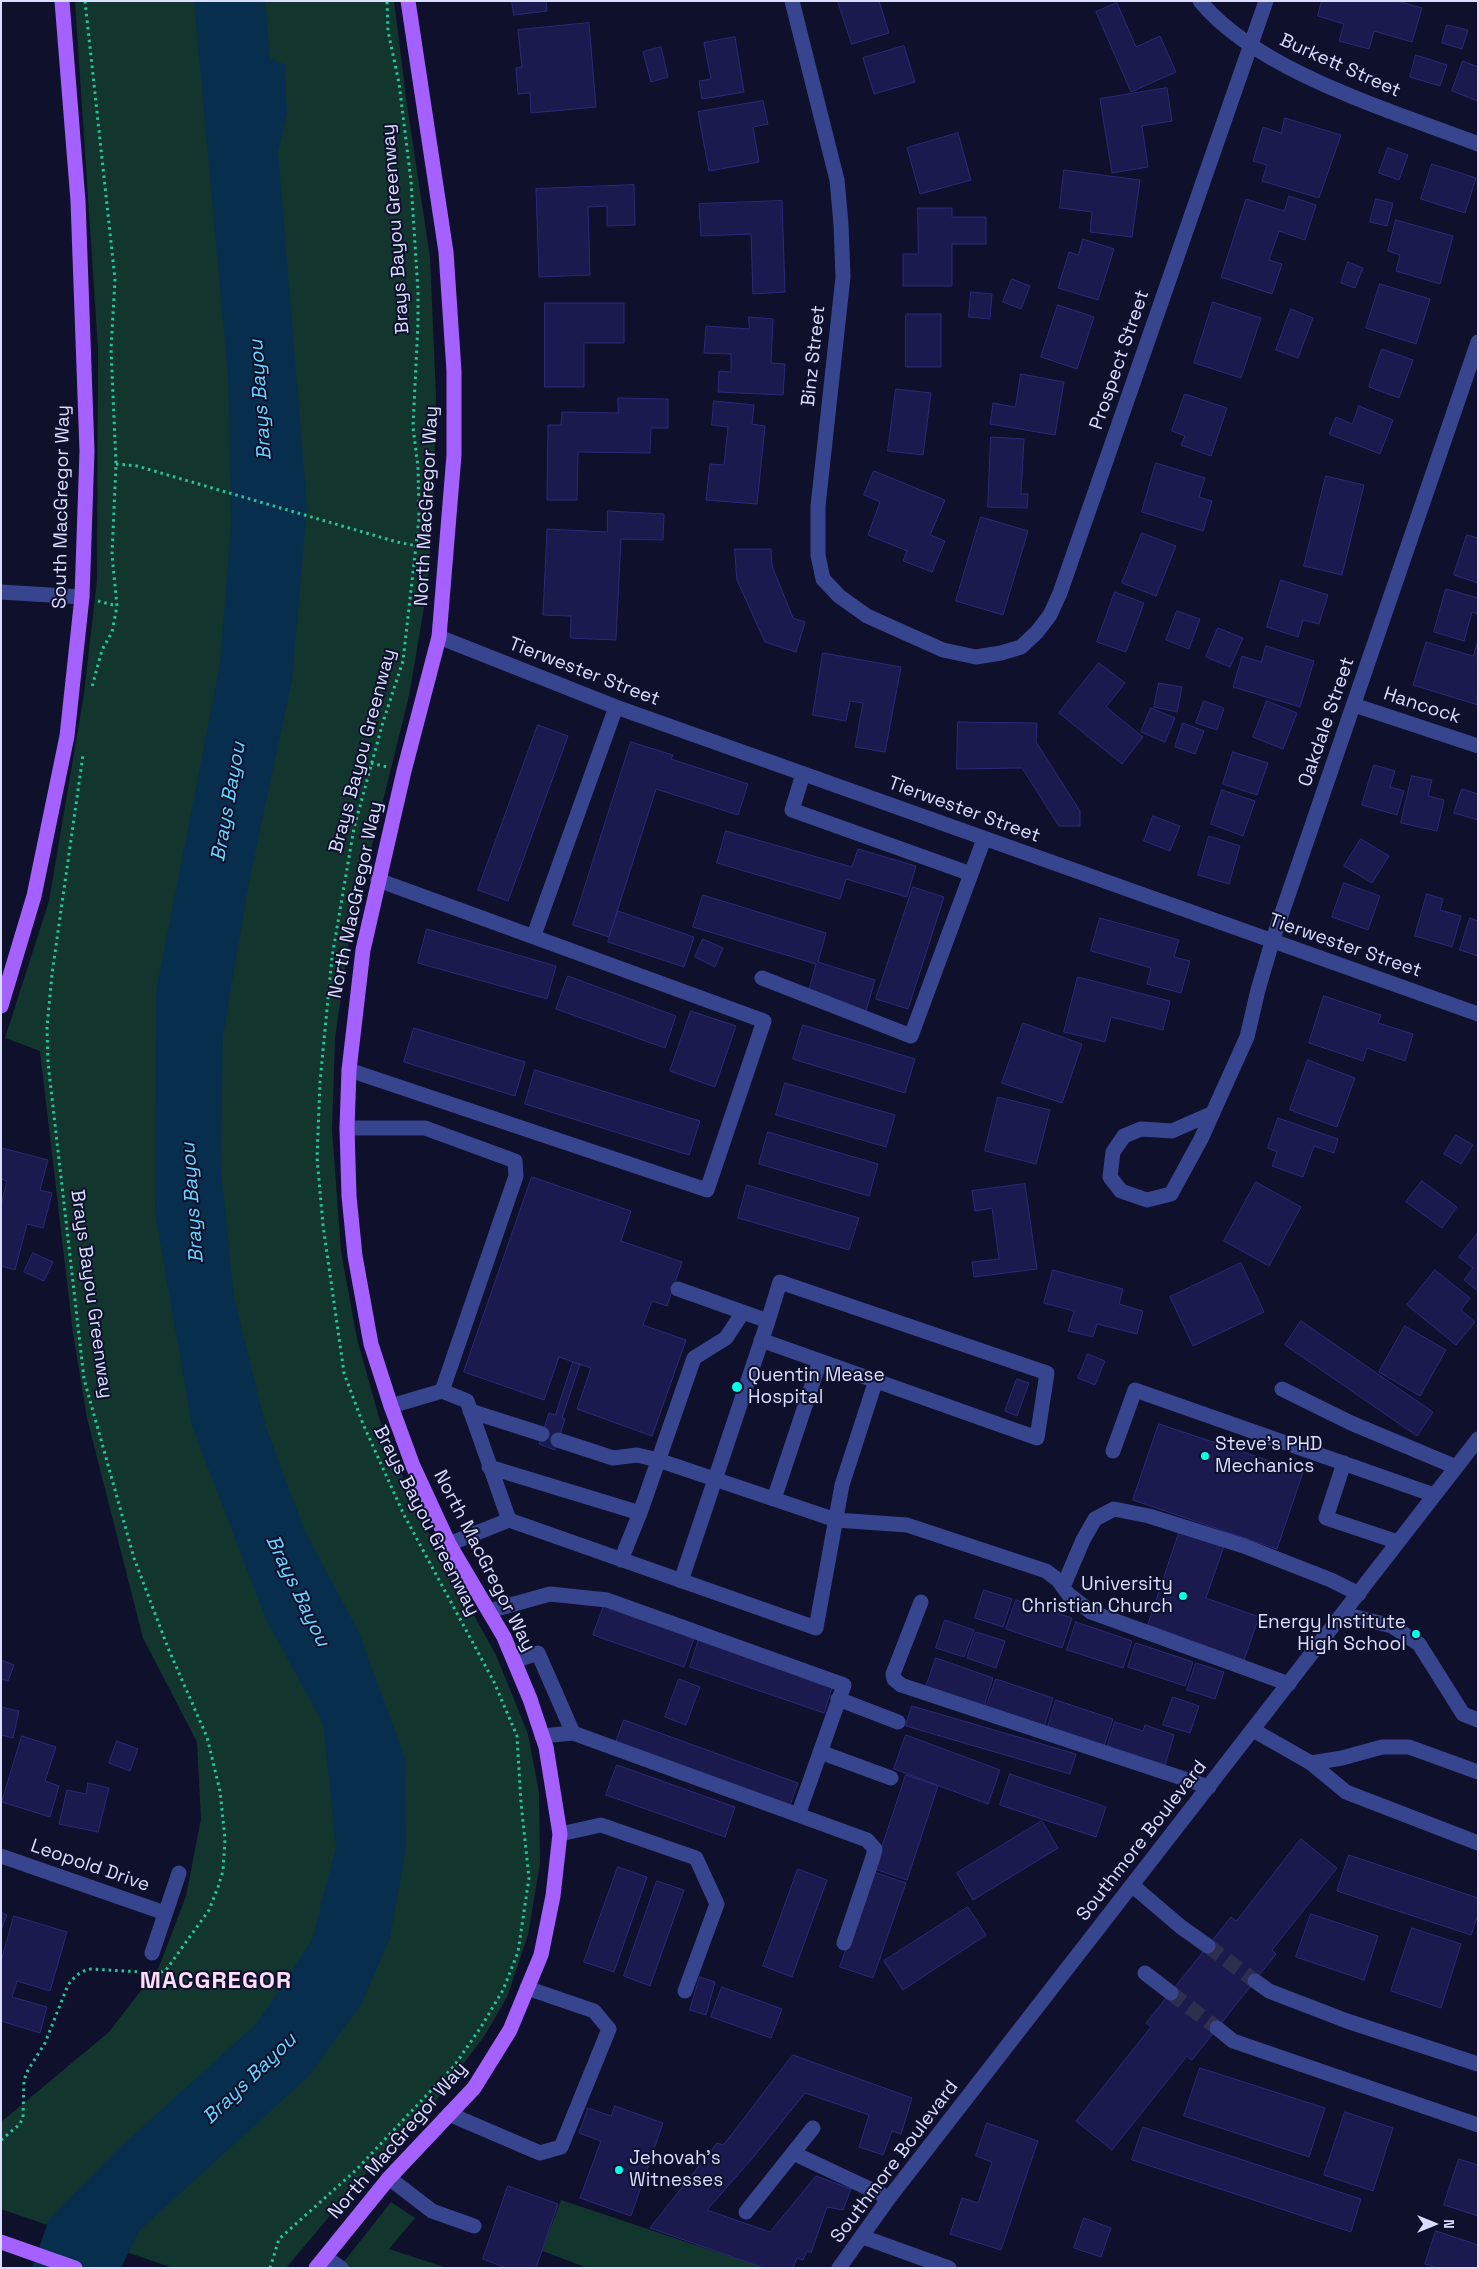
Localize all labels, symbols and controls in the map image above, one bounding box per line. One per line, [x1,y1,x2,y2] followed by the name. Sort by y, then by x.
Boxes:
[1276,29,1404,103] street label: Burkett Street
[377,123,415,335] street label: Brays Bayou Greenway
[1085,287,1155,433] street label: Prospect Street
[797,304,831,408] street label: Binz Street
[245,339,277,461] water label: Brays Bayou
[49,405,75,609] street label: South MacGregor Way
[410,405,444,607] street label: North MacGregor Way
[505,633,663,711] street label: Tierwester Street
[325,646,401,856] street label: Brays Bayou Greenway
[1294,654,1360,790] street label: Oakdale Street
[1381,683,1463,729] street label: Hancock
[207,740,251,864] water label: Brays Bayou
[885,772,1043,848] street label: Tierwester Street
[324,800,388,1000] street label: North MacGregor Way
[1266,909,1424,983] street label: Tierwester Street
[177,1142,209,1264] water label: Brays Bayou
[65,1188,117,1400] street label: Brays Bayou Greenway
[748,1365,885,1409] place label: Quentin Mease Hospital
[730,1380,744,1394] marker: Quentin Mease Hospital
[368,1422,484,1620] street label: Brays Bayou Greenway
[1215,1434,1322,1478] place label: Steve's PHD Mechanics
[1199,1450,1211,1462] marker: Steve's PHD Mechanics
[428,1466,540,1656] street label: North MacGregor Way
[260,1531,334,1651] water label: Brays Bayou
[1022,1574,1173,1618] place label: University Christian Church
[1177,1590,1189,1602] marker: University Christian Church
[1257,1612,1406,1656] place label: Energy Institute High School
[1410,1628,1422,1640] marker: Energy Institute High School
[1072,1756,1212,1926] street label: Southmore Boulevard
[27,1835,153,1897] street label: Leopold Drive
[139,1967,293,1995] district label: MACGREGOR
[198,2028,302,2130] water label: Brays Bayou
[324,2058,472,2224] street label: North MacGregor Way
[826,2076,964,2248] street label: Southmore Boulevard
[629,2148,723,2192] place label: Jehovah's Witnesses
[613,2164,625,2176] marker: Jehovah's Witnesses
[1409,2199,1459,2249] north arrow
[1440,2219,1458,2229] text: N

